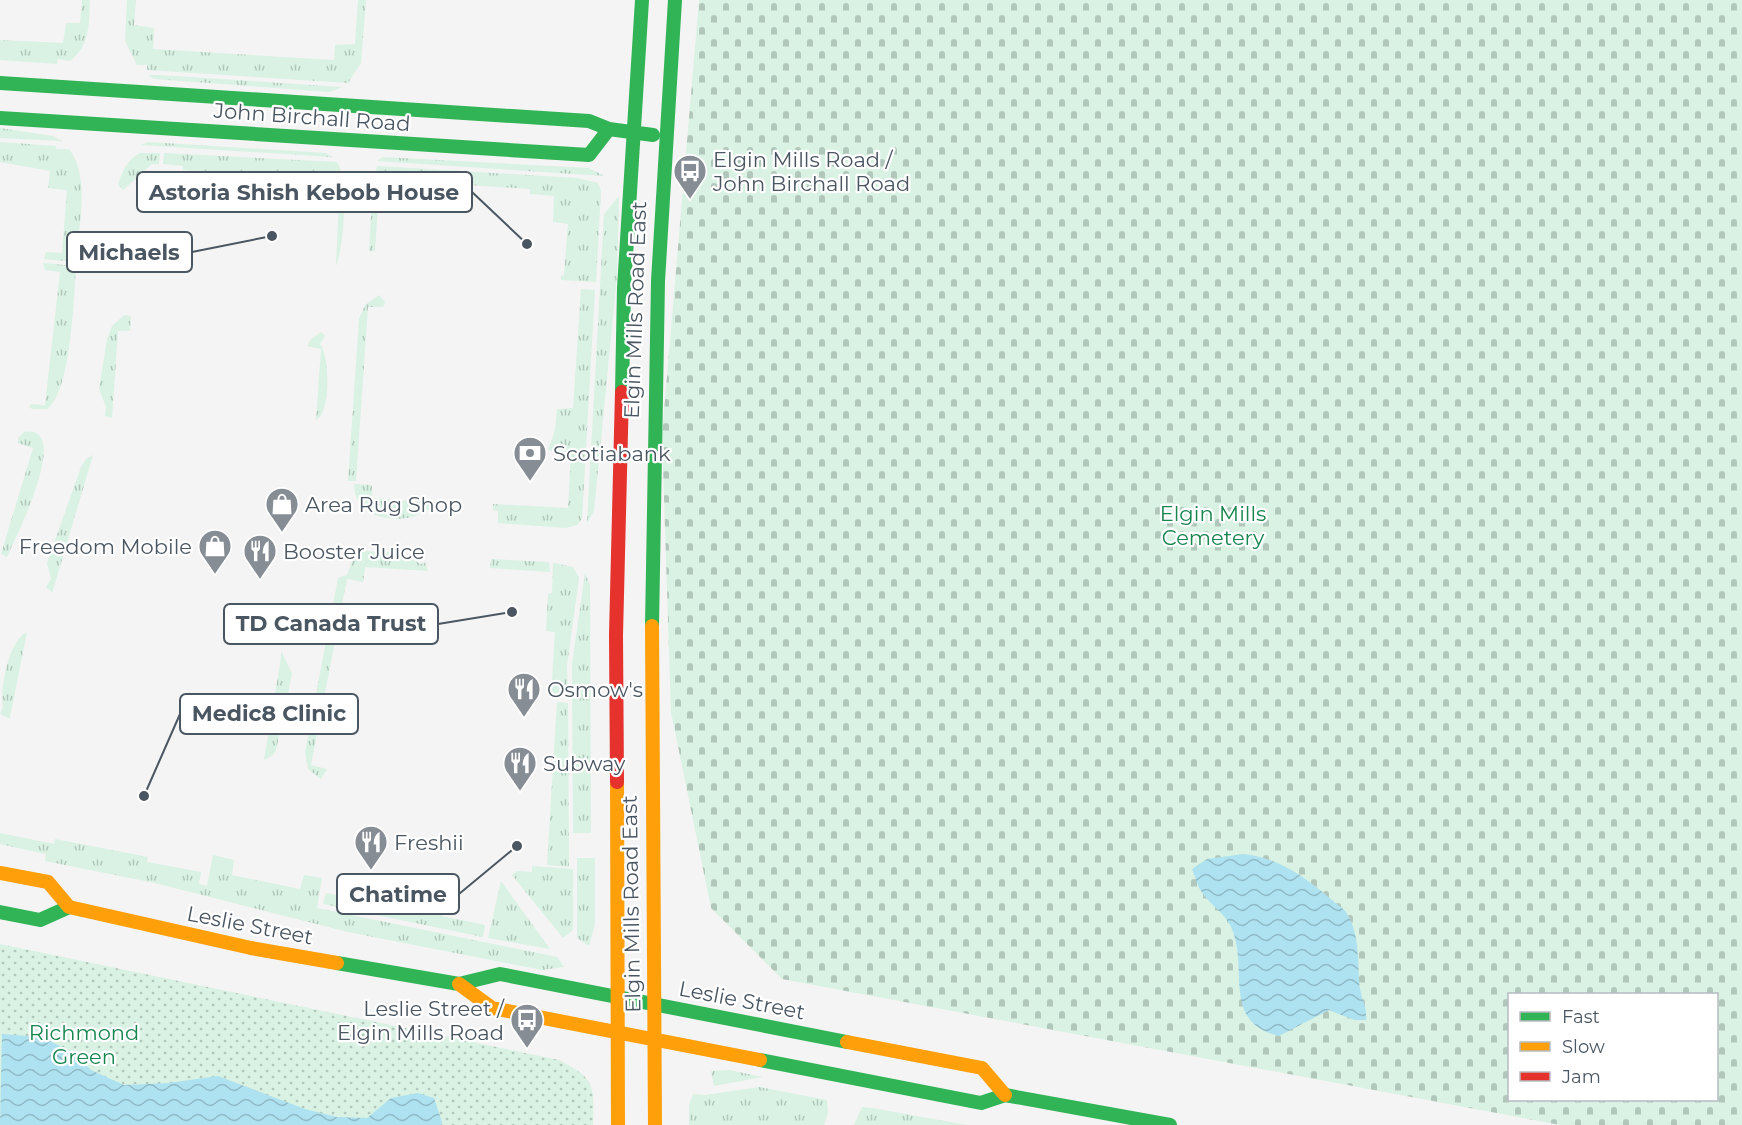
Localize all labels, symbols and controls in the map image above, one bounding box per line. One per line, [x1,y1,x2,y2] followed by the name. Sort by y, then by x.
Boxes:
[212,98,411,136] street label: John Birchall Road
[712,147,910,196] place label: Elgin Mills Road / John Birchall Road
[672,153,708,200] bus stop icon: Elgin Mills Road / John Birchall Road
[137,172,472,212] callout: Astoria Shish Kebob House
[148,179,459,206] text: Astoria Shish Kebob House
[619,201,651,419] street label: Elgin Mills Road East
[67,232,192,272] callout: Michaels
[78,239,180,266] text: Michaels
[512,435,548,482] bank icon: Scotiabank
[553,441,671,466] place label: Scotiabank
[264,486,300,533] shop icon: Area Rug Shop
[305,492,462,517] place label: Area Rug Shop
[1160,501,1266,550] park label: Elgin Mills Cemetery
[197,528,233,575] shop icon: Freedom Mobile
[242,533,278,580] restaurant icon: Booster Juice
[19,534,192,559] place label: Freedom Mobile
[283,539,425,564] place label: Booster Juice
[224,604,438,644] callout: TD Canada Trust
[236,610,427,637] text: TD Canada Trust
[506,671,542,718] restaurant icon: Osmow's
[547,677,643,702] place label: Osmow's
[180,694,358,734] callout: Medic8 Clinic
[192,700,346,727] text: Medic8 Clinic
[502,745,538,792] restaurant icon: Subway
[543,751,626,776] place label: Subway
[617,795,645,1013] street label: Elgin Mills Road East
[353,824,389,871] restaurant icon: Freshii
[394,830,464,855] place label: Freshii
[337,874,459,914] callout: Chatime
[349,881,447,908] text: Chatime
[185,901,315,949] street label: Leslie Street
[677,976,807,1024] street label: Leslie Street
[1508,993,1718,1101] legend
[337,996,505,1045] place label: Leslie Street / Elgin Mills Road
[509,1002,545,1049] bus stop icon: Leslie Street / Elgin Mills Road
[1562,1006,1600,1028] text: Fast
[29,1020,139,1069] park label: Richmond Green
[1562,1036,1605,1058] text: Slow
[1561,1066,1601,1088] text: Jam

